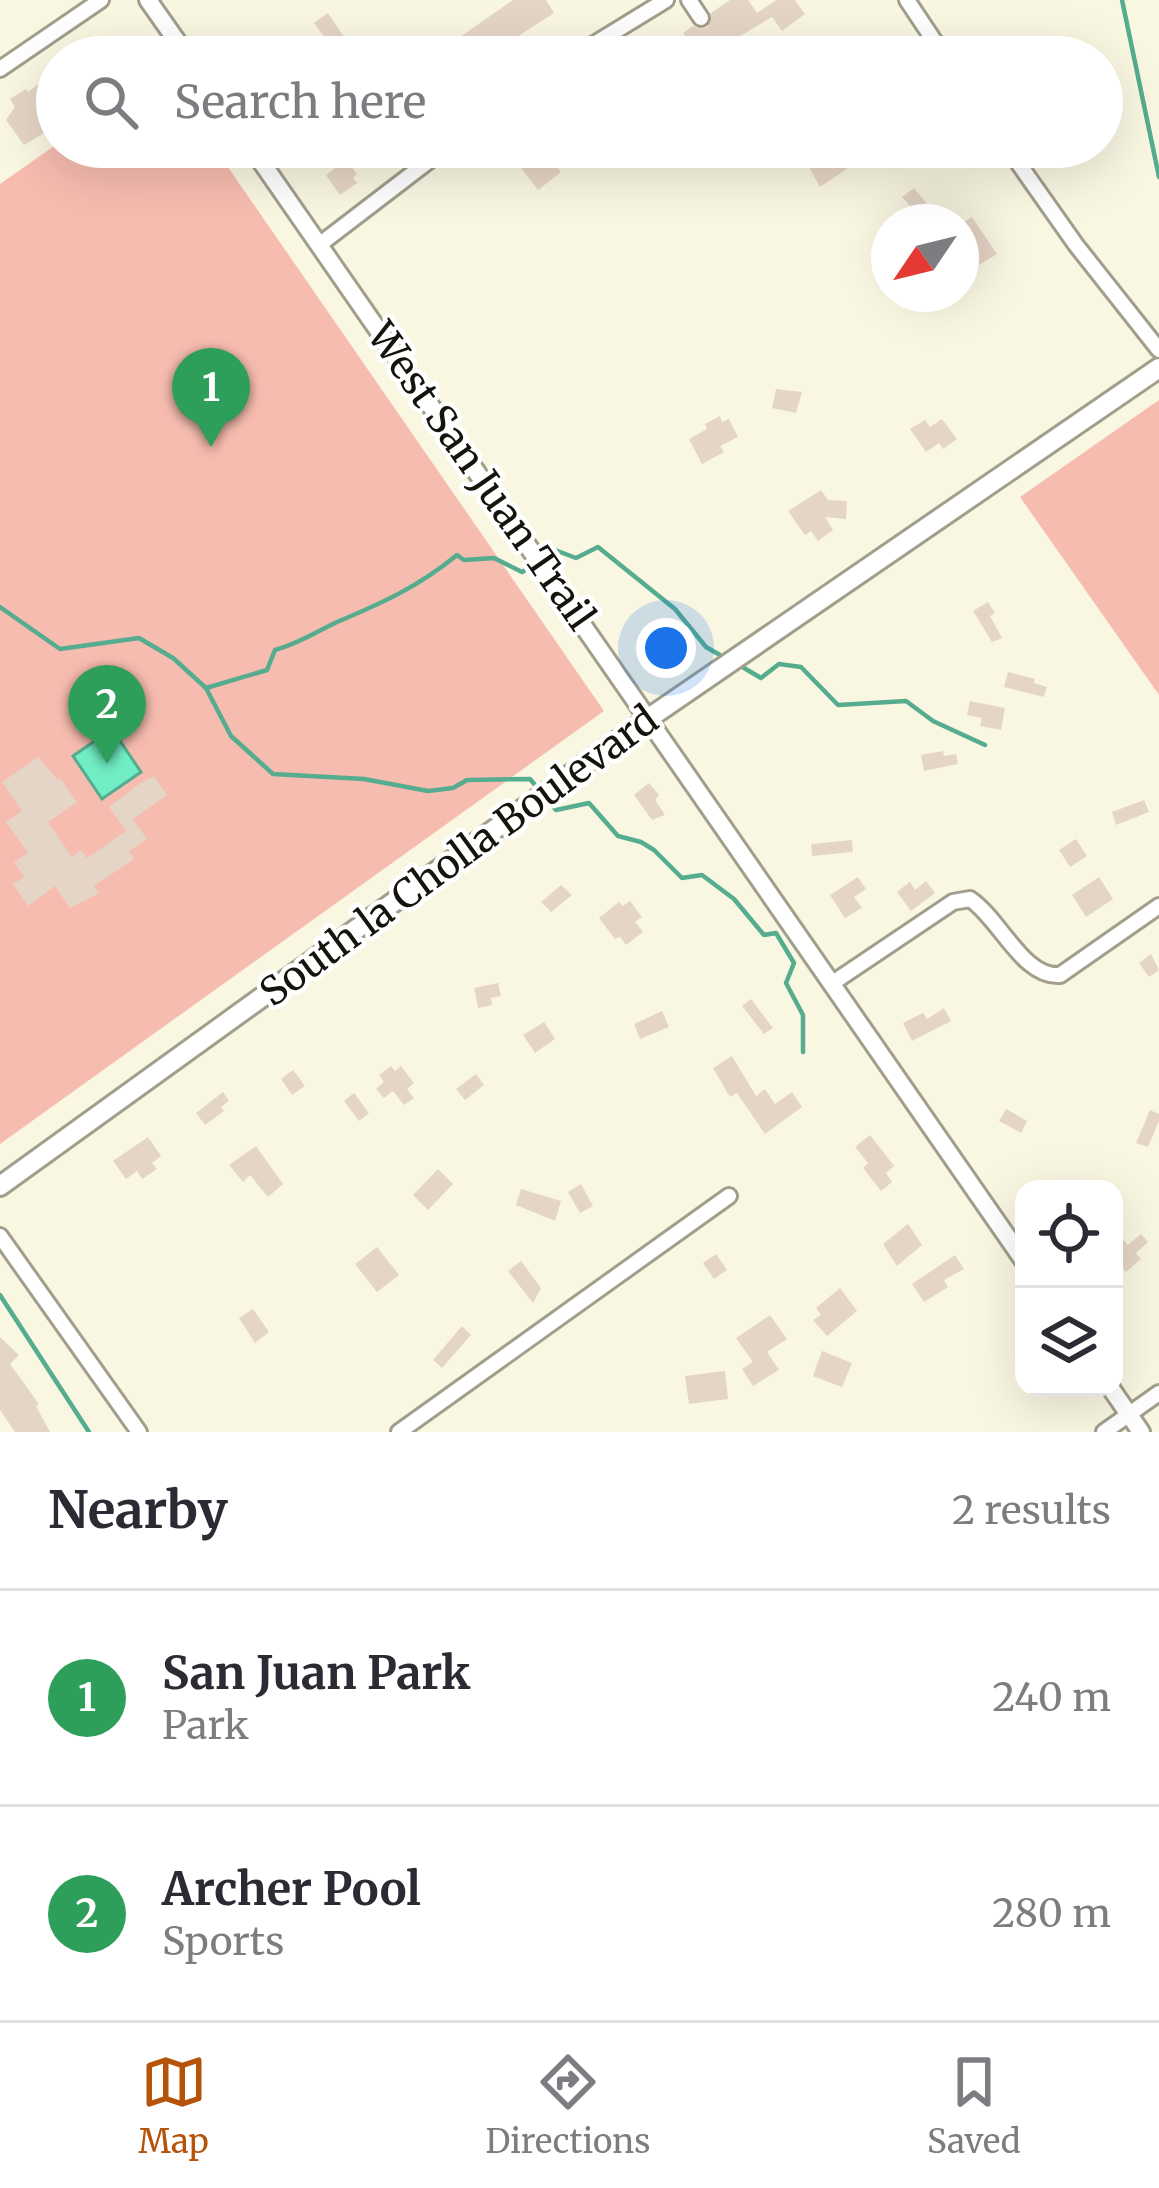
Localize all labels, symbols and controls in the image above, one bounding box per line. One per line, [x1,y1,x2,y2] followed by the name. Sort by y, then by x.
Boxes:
[36,36,1123,168] search box
[78,69,144,135] icon: search
[174,74,426,130] text: Search here
[871,204,979,312] north arrow
[356,312,606,639] street label: West San Juan Trail
[172,348,250,447] pin: 1
[636,618,696,678] your location
[68,665,146,764] pin: 2
[250,695,668,1017] street label: South la Cholla Boulevard
[1015,1180,1123,1396] map controls
[1015,1180,1123,1288] button: locate
[1015,1288,1123,1396] button: layers
[48,1478,228,1542] text: Nearby
[952,1486,1111,1535] text: 2 results
[162,1645,470,1701] text: San Juan Park
[78,1673,96,1722] text: 1
[992,1673,1111,1722] text: 240 m
[162,1701,249,1750] text: Park
[162,1861,421,1917] text: Archer Pool
[76,1889,98,1938] text: 2
[992,1889,1111,1938] text: 280 m
[162,1917,284,1966] text: Sports
[138,2049,209,2162] tab: Map
[485,2049,650,2162] tab: Directions
[927,2049,1021,2162] tab: Saved

